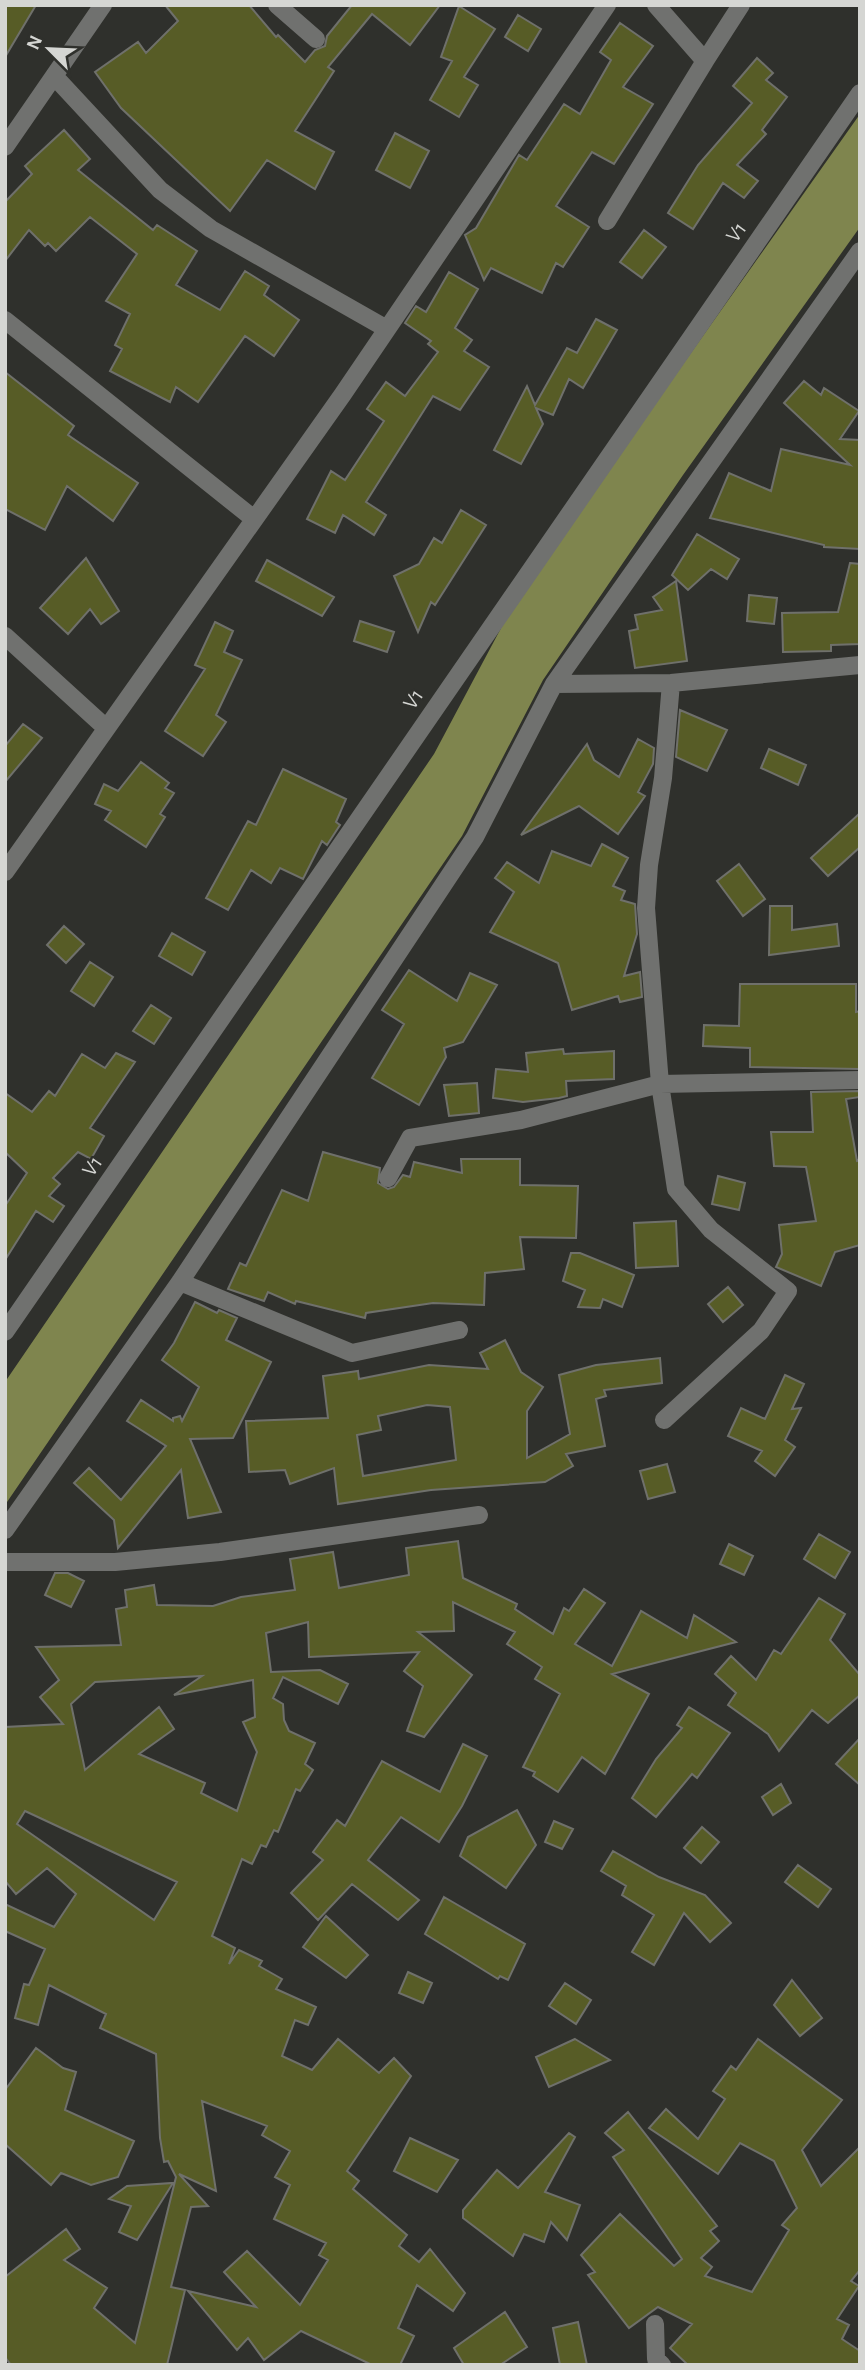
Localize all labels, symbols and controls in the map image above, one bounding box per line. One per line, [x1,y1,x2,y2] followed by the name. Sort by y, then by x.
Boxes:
[14,14,84,84] north arrow
[23,33,46,53] text: N
[722,218,751,246] street label: V1
[399,685,427,713] street label: V1
[78,1152,106,1180] street label: V1

